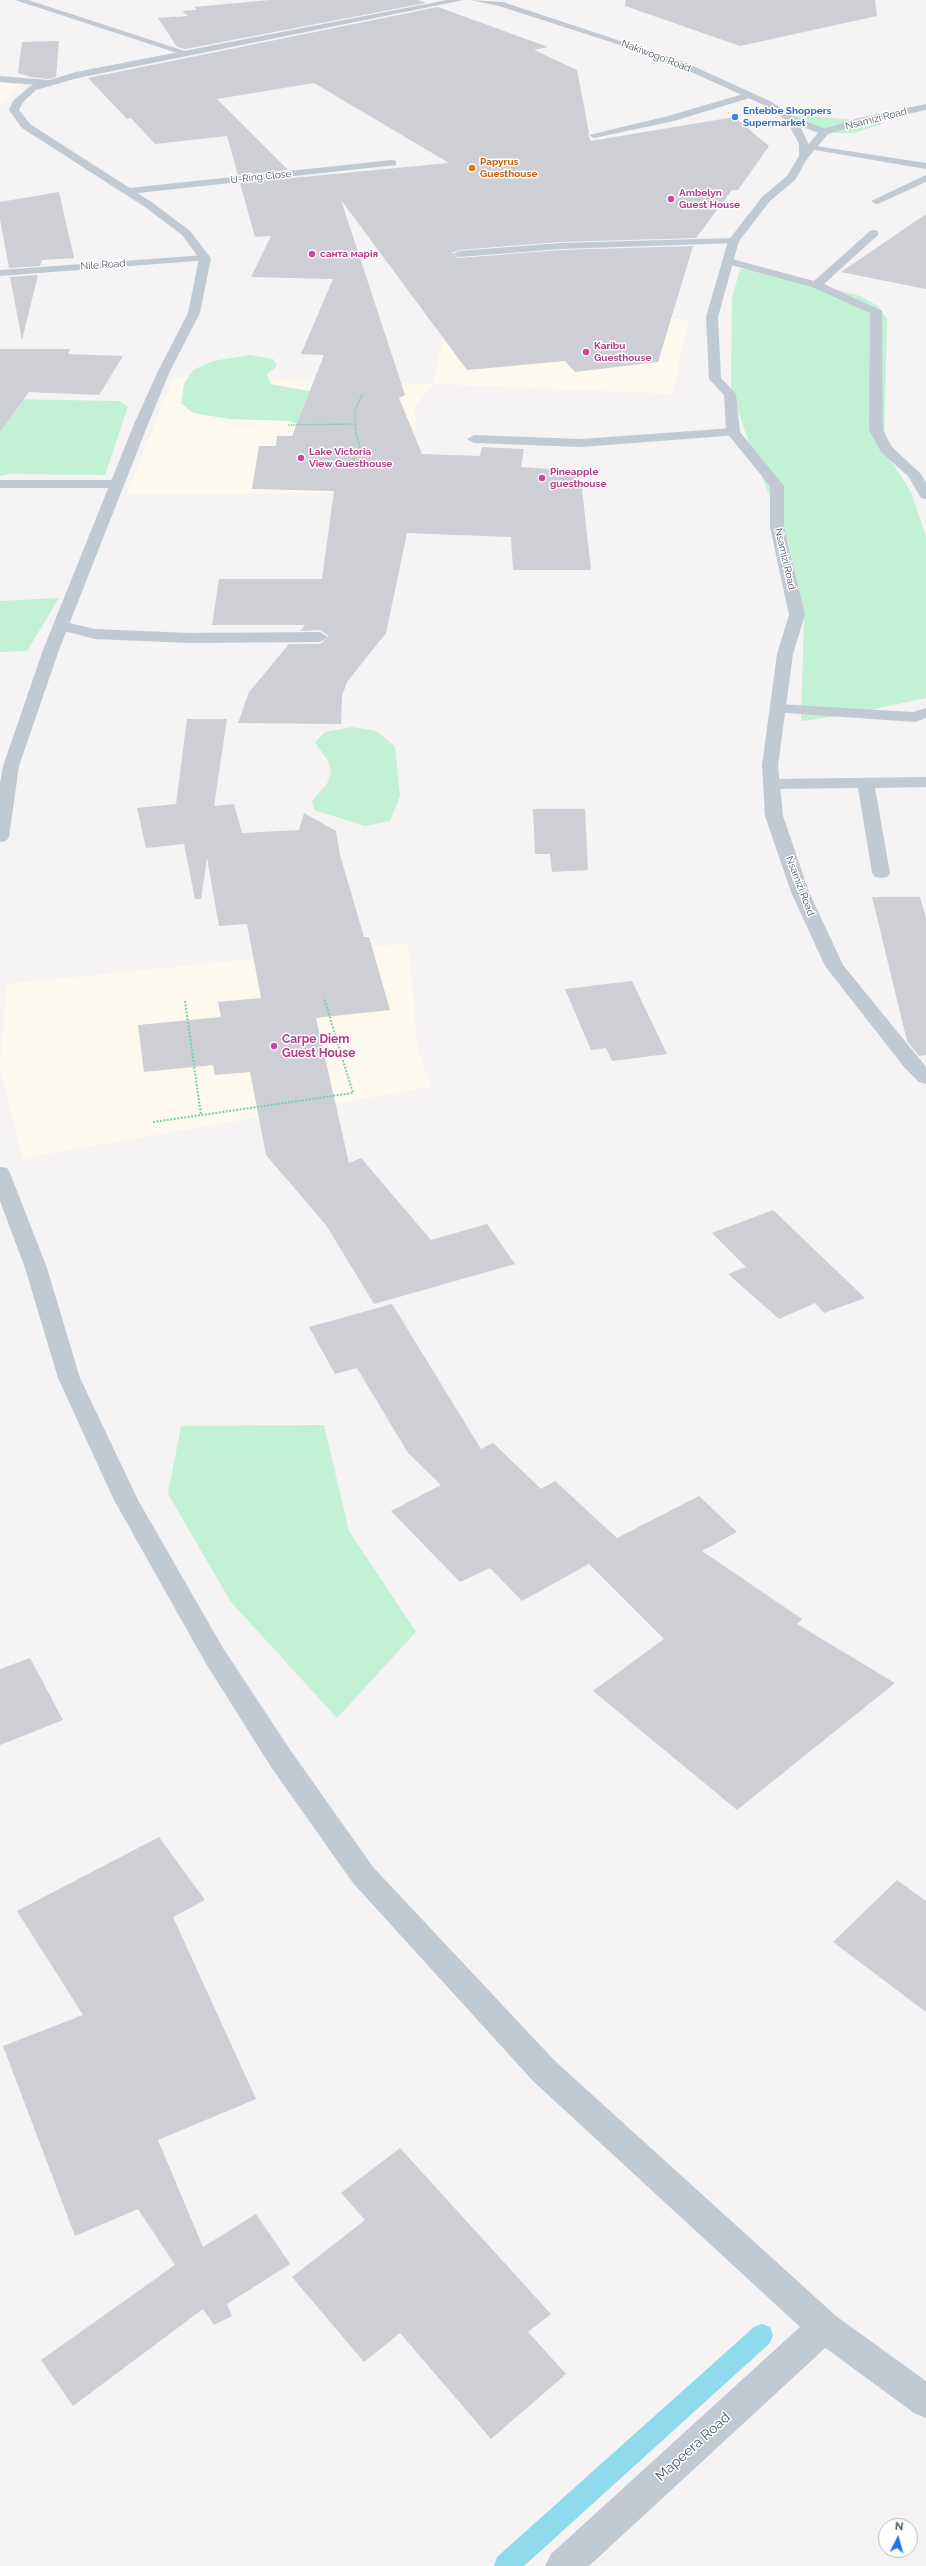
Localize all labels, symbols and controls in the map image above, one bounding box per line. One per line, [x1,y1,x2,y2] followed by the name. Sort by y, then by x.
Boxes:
[620,37,692,75] street label: Nakiwogo Road
[743,105,832,128] place label: Entebbe Shoppers Supermarket
[844,106,908,132] street label: Nsamizi Road
[730,112,740,122] marker: Entebbe Shoppers Supermarket
[480,156,537,180] place label: Papyrus Guesthouse
[467,163,477,173] marker: Papyrus Guesthouse
[230,168,292,186] street label: U-Ring Close
[679,187,740,210] place label: Ambelyn Guest House
[666,194,676,204] marker: Ambelyn Guest House
[320,248,378,260] place label: санта марія
[307,249,317,259] marker: санта марія
[80,257,126,273] street label: Nile Road
[594,340,651,364] place label: Karibu Guesthouse
[581,347,591,357] marker: Karibu Guesthouse
[309,446,392,470] place label: Lake Victoria View Guesthouse
[296,453,306,463] marker: Lake Victoria View Guesthouse
[550,466,606,490] place label: Pineapple guesthouse
[537,473,547,483] marker: Pineapple guesthouse
[772,527,798,591] street label: Nsamizi Road
[783,854,817,918] street label: Nsamizi Road
[282,1032,355,1060] place label: Carpe Diem Guest House
[269,1041,279,1051] marker: Carpe Diem Guest House
[652,2409,734,2485] street label: Mapeera Road
[878,2518,918,2558] north arrow
[894,2520,904,2533] text: N

